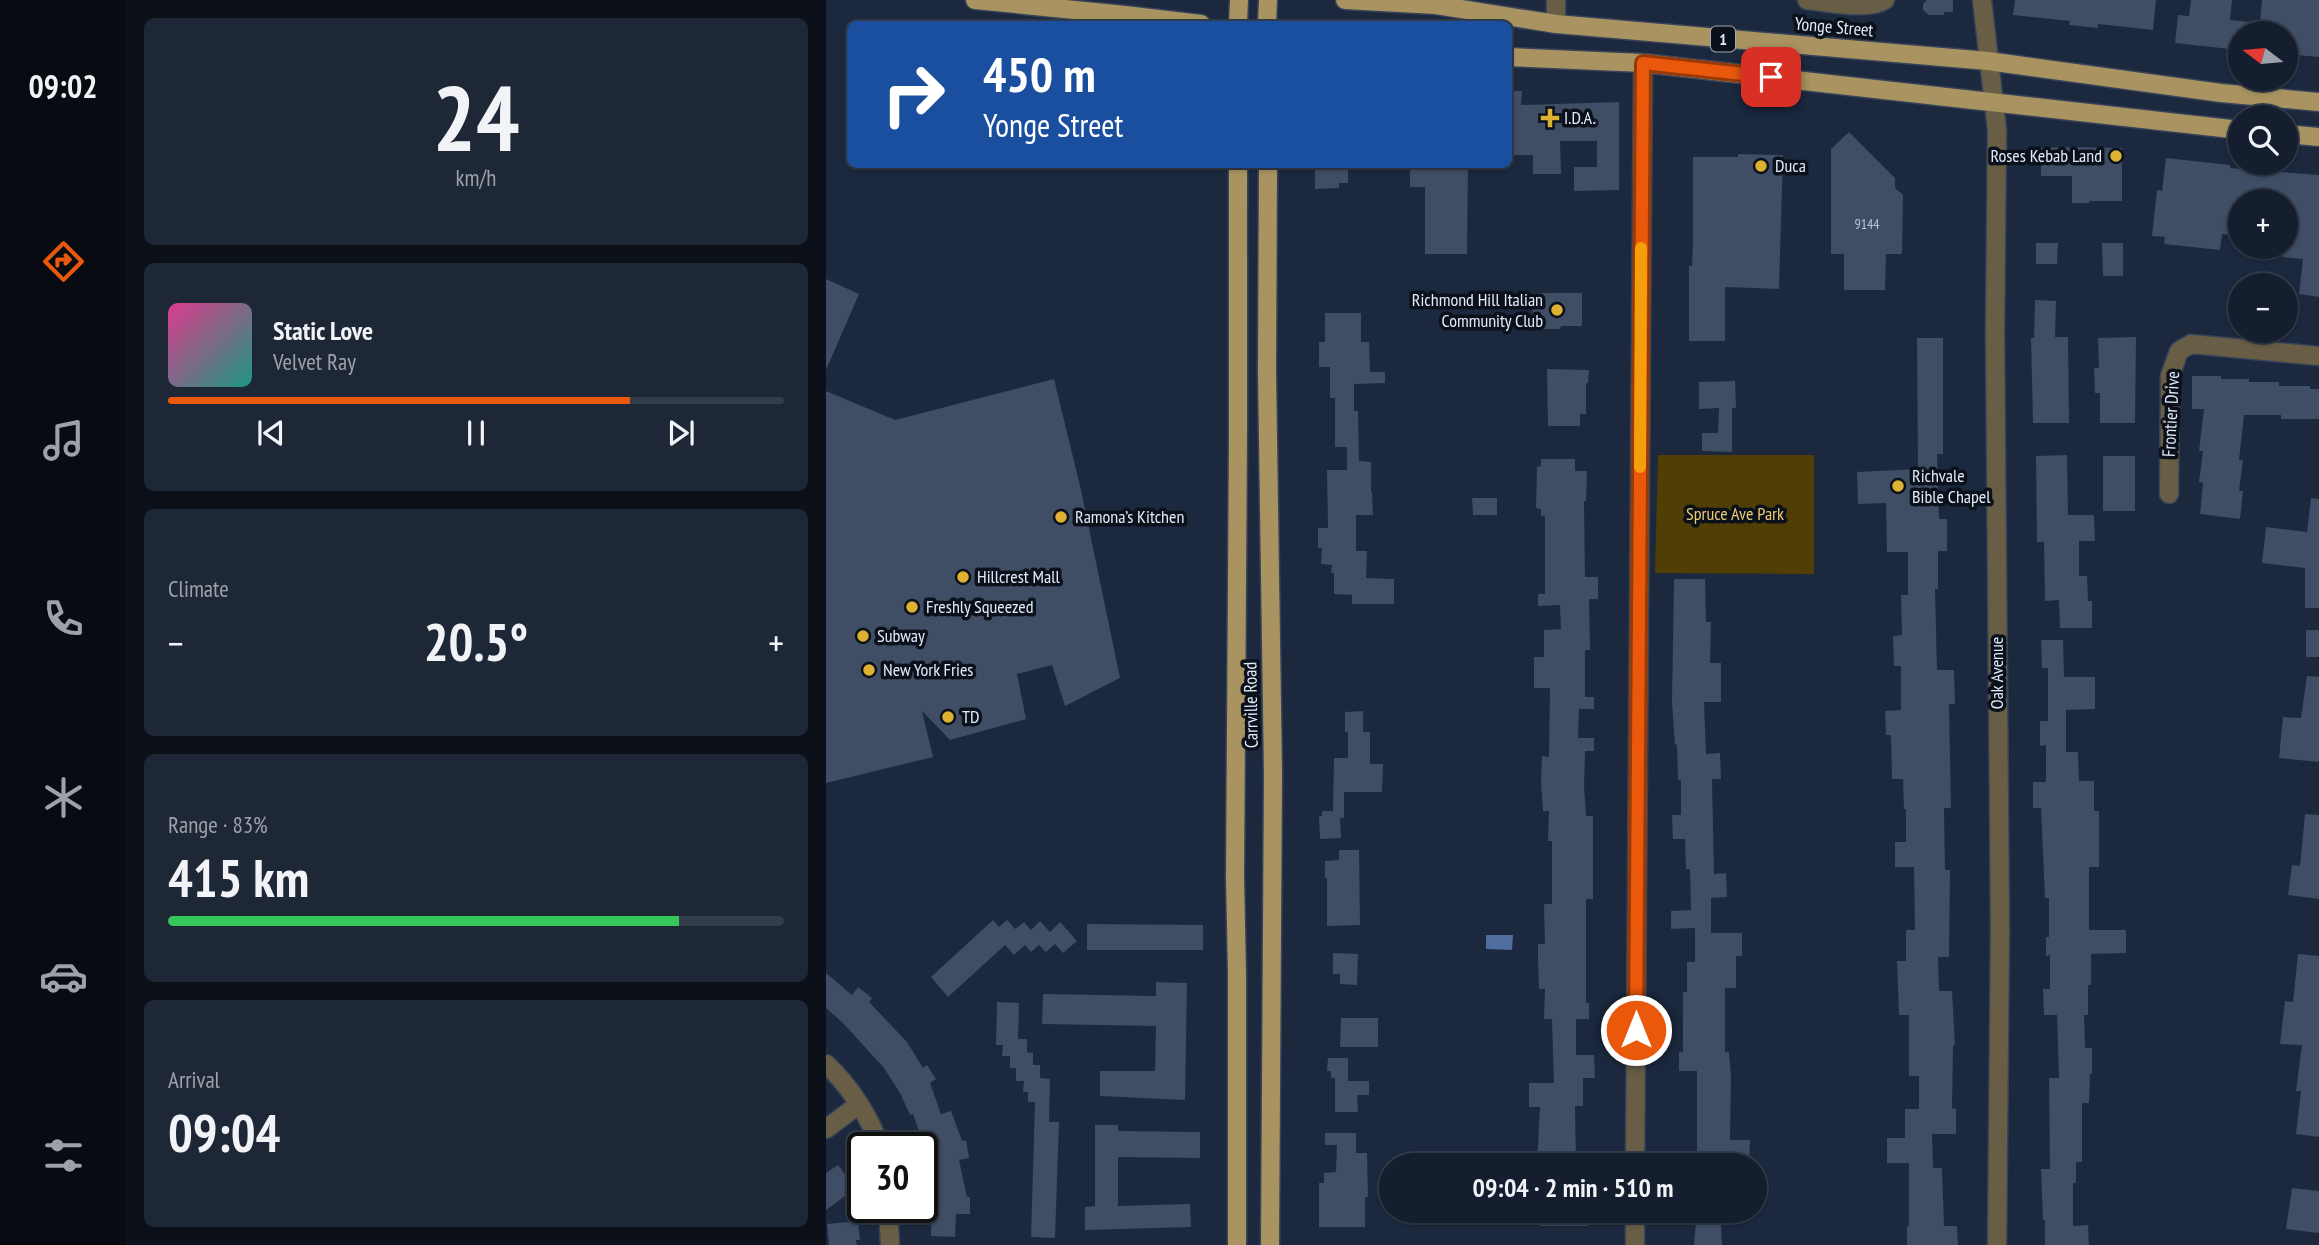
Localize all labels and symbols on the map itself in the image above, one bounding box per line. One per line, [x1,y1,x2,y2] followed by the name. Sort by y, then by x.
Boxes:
[1794,12,1874,41] street label: Yonge Street
[2228,21,2298,91] north arrow
[1711,26,1735,52] road number: 1
[1741,47,1801,107] pin
[1564,106,1596,129] place label: I.D.A.
[1542,110,1558,126] marker: I.D.A.
[1991,144,2102,167] place label: Roses Kebab Land
[2108,148,2124,164] marker: Roses Kebab Land
[1775,154,1806,177] place label: Duca
[1753,158,1769,174] marker: Duca
[1854,215,1880,233] house number: 9144
[1412,288,1543,332] place label: Richmond Hill Italian Community Club
[1549,302,1565,318] marker: Richmond Hill Italian Community Club
[2157,371,2184,457] street label: Frontier Drive
[1912,464,1991,508] place label: Richvale Bible Chapel
[1890,478,1906,494] marker: Richvale Bible Chapel
[1686,502,1784,525] park label: Spruce Ave Park
[1075,505,1184,528] place label: Ramona’s Kitchen
[1053,509,1069,525] marker: Ramona’s Kitchen
[977,565,1060,588] place label: Hillcrest Mall
[955,569,971,585] marker: Hillcrest Mall
[926,595,1033,618] place label: Freshly Squeezed
[904,599,920,615] marker: Freshly Squeezed
[877,624,925,647] place label: Subway
[855,628,871,644] marker: Subway
[1985,637,2008,709] street label: Oak Avenue
[883,658,973,681] place label: New York Fries
[861,662,877,678] marker: New York Fries
[1238,662,1263,748] street label: Carrville Road
[962,705,980,728] place label: TD
[940,709,956,725] marker: TD
[1599,993,1673,1067] position arrow
[847,1132,938,1223] speed limit sign: 30

